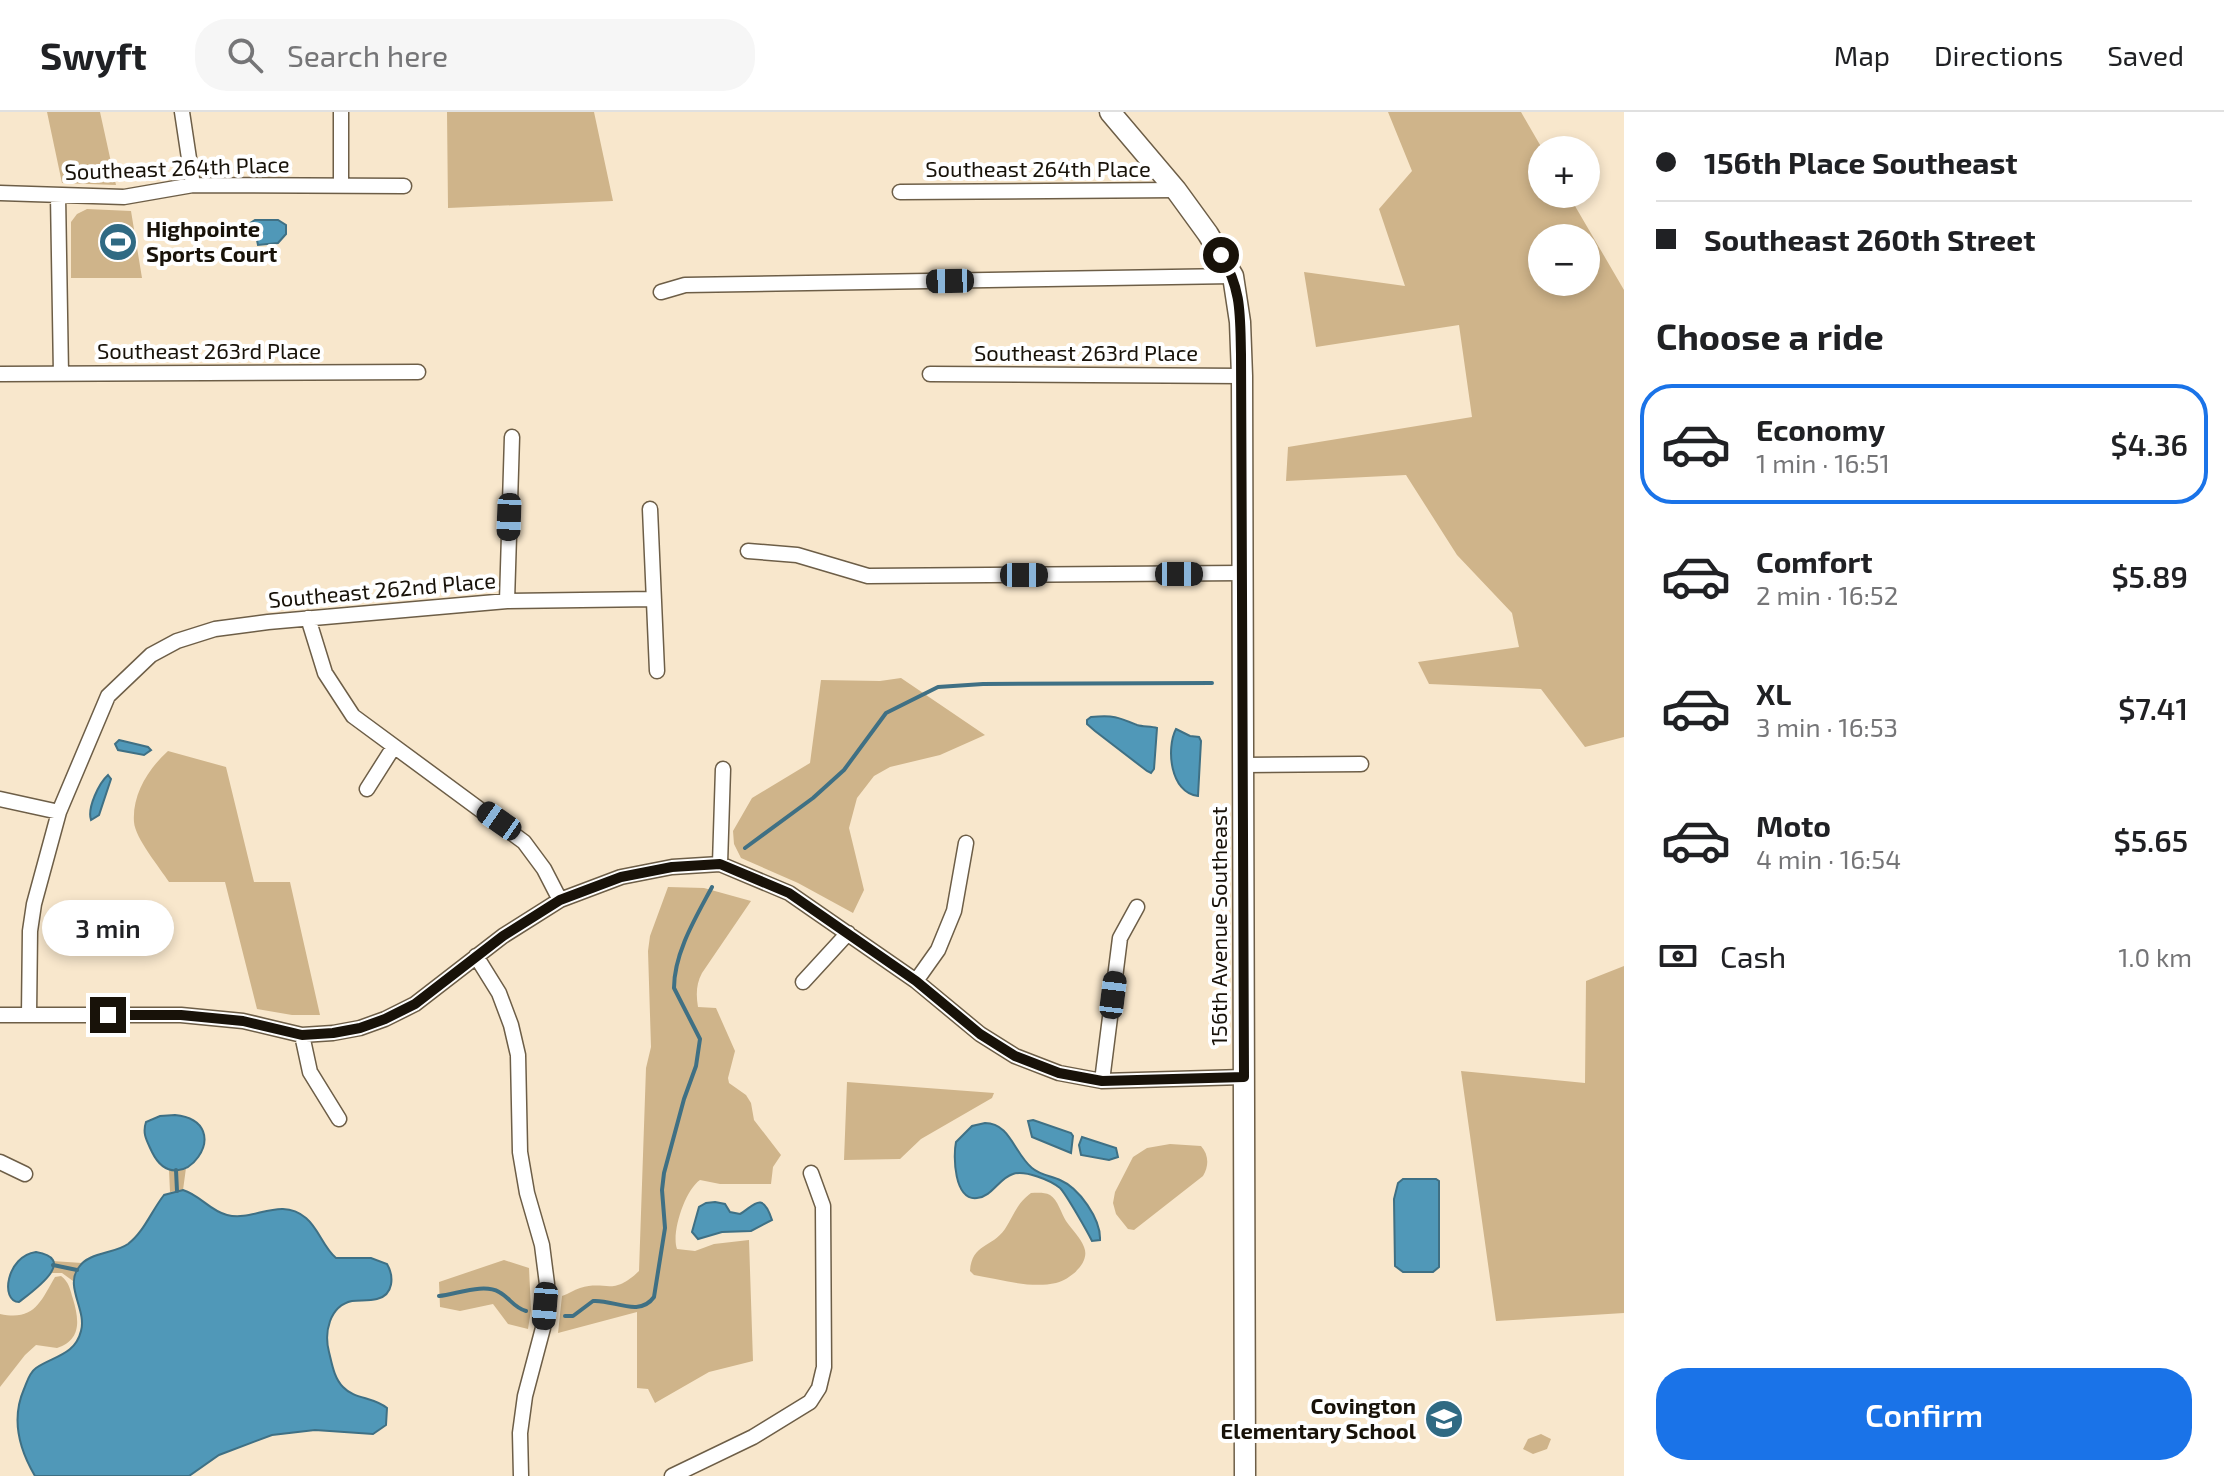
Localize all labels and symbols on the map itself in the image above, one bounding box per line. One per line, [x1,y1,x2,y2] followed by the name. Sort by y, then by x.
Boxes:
[64,150,290,184] street label: Southeast 264th Place
[925,155,1151,181] street label: Southeast 264th Place
[146,215,277,266] place label: Highpointe Sports Court
[97,221,139,263] sports icon: Highpointe Sports Court
[1203,237,1239,273] route start
[926,269,974,293] car
[97,337,321,363] street label: Southeast 263rd Place
[974,339,1198,365] street label: Southeast 263rd Place
[496,493,522,541] car
[1155,562,1203,586] car
[1000,563,1048,587] car
[267,566,497,612] street label: Southeast 262nd Place
[472,797,526,845] car
[1205,806,1231,1046] street label: 156th Avenue Southeast
[42,899,174,955] callout: 3 min
[1098,970,1128,1020] car
[90,997,126,1033] route end
[531,1281,559,1331] car
[1220,1392,1417,1444] place label: Covington Elementary School
[1423,1398,1465,1440] school or university icon: Covington Elementary School

